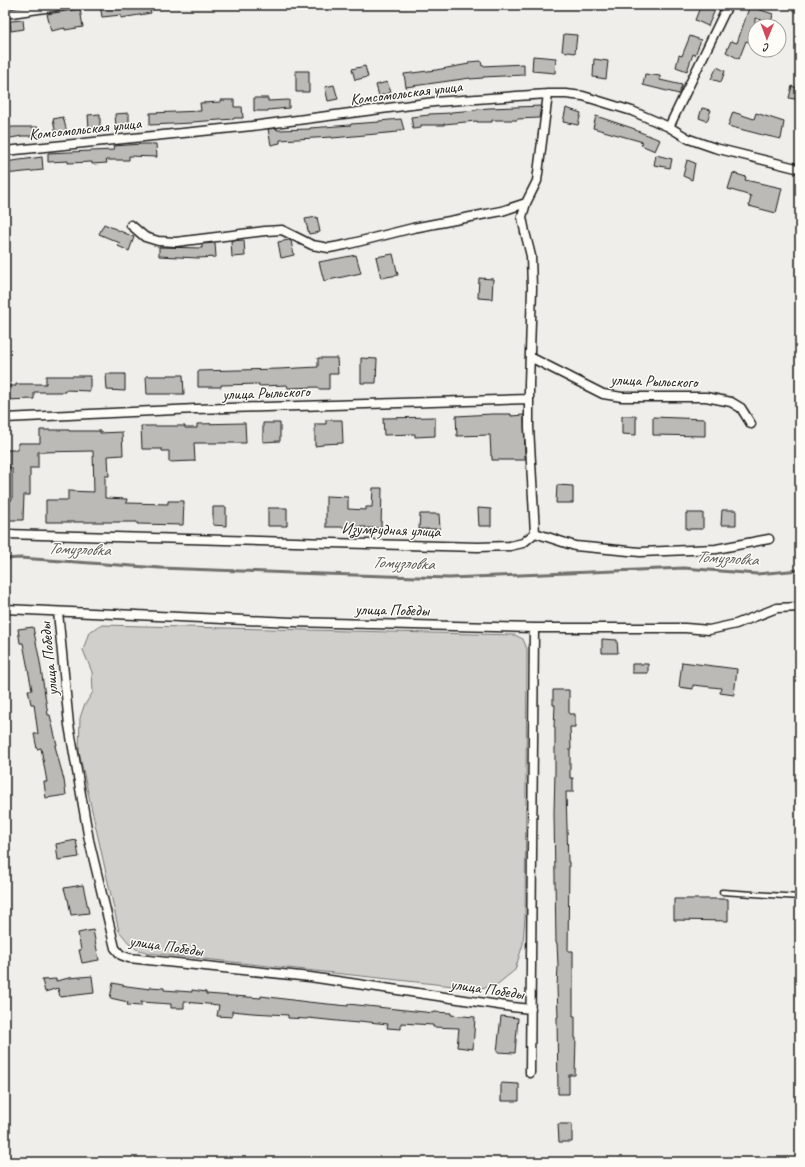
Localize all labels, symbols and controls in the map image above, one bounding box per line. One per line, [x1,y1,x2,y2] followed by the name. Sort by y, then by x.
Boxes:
[747,18,787,58] north arrow
[762,41,770,55] text: С
[349,76,465,110] street label: Комсомольская улица
[28,113,144,145] street label: Комсомольская улица
[609,369,700,393] street label: улица Рыльского
[221,381,312,405] street label: улица Рыльского
[341,518,442,542] street label: Изумрудная улица
[48,537,112,561] water label: Томузловка
[695,546,760,570] water label: Томузловка
[372,551,436,575] water label: Томузловка
[354,599,431,621] street label: улица Победы
[35,620,63,698] street label: улица Победы
[127,931,206,961] street label: улица Победы
[448,974,527,1004] street label: улица Победы

